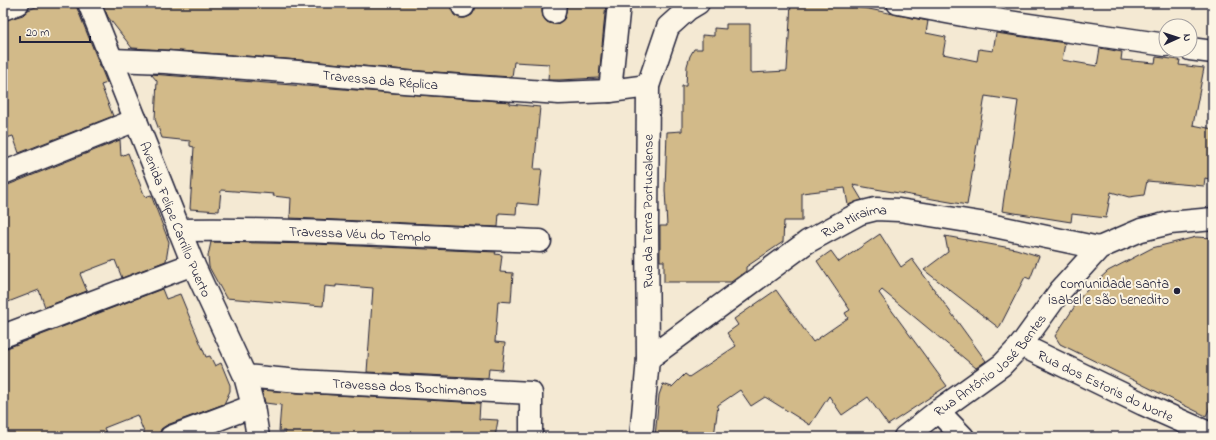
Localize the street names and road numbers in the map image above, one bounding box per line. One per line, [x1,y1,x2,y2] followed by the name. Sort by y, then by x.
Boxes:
[321,65,439,96] street label: Travessa da Réplica
[638,133,660,288] street label: Rua da Terra Portucalense
[133,139,216,301] street label: Avenida Felipe Carrillo Puerto
[818,199,887,244] street label: Rua Miraima
[288,222,432,248] street label: Travessa Véu do Templo
[930,310,1052,423] street label: Rua Antônio José Bentes
[1034,346,1177,429] street label: Rua dos Estoris do Norte
[332,374,488,403] street label: Travessa dos Bochimanos

